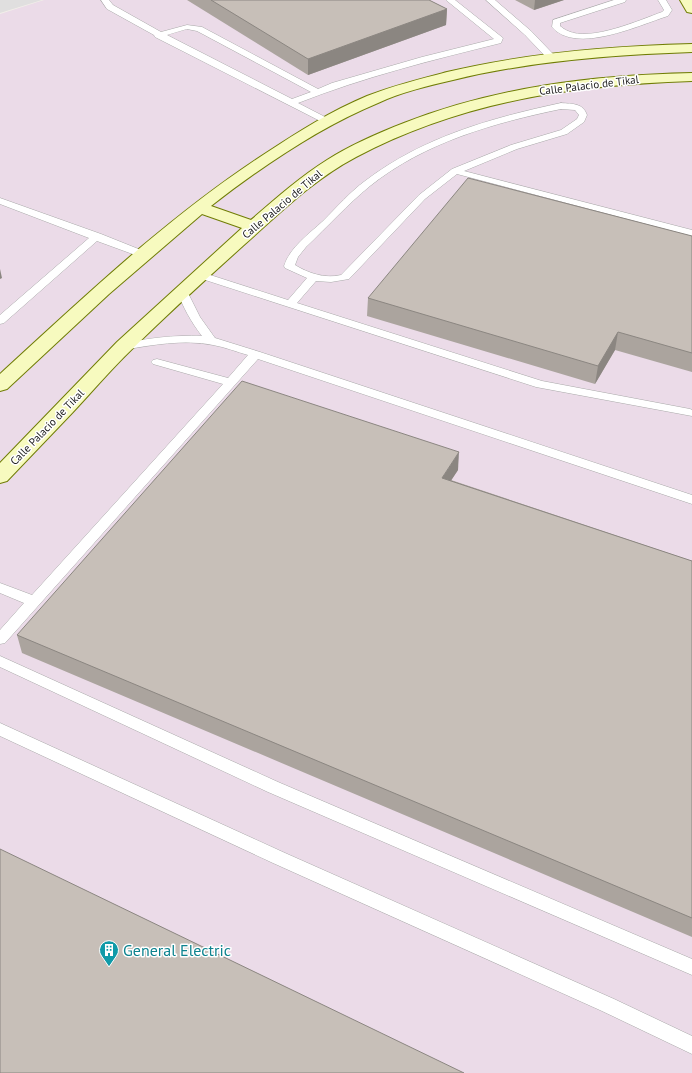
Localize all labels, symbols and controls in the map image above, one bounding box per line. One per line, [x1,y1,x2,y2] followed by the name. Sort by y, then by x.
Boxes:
[538,72,640,98] street label: Calle Palacio de Tikal
[239,166,325,242] street label: Calle Palacio de Tikal
[7,386,87,468] street label: Calle Palacio de Tikal
[98,939,120,967] building icon: General Electric
[123,940,231,960] place label: General Electric

